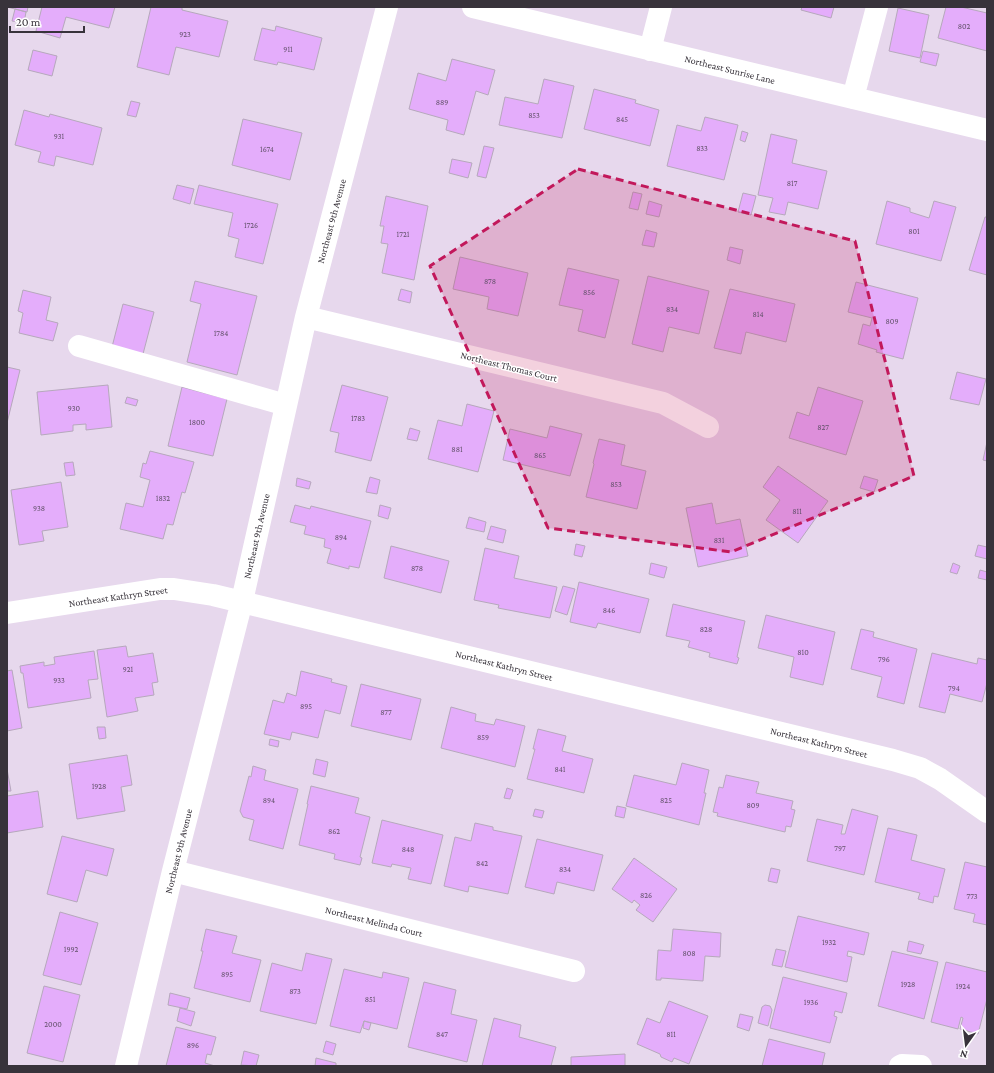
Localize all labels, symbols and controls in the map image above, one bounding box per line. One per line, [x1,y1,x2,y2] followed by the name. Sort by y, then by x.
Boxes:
[10,8,84,34] scale bar
[16,15,41,29] text: 20 m
[958,22,970,31] house number: 802
[179,30,191,39] house number: 923
[283,45,293,54] house number: 911
[683,53,777,86] street label: Northeast Sunrise Lane
[436,98,448,107] house number: 889
[528,111,540,120] house number: 853
[616,115,628,124] house number: 845
[54,132,65,141] house number: 931
[696,144,708,153] house number: 833
[260,145,274,154] house number: 1674
[315,177,348,265] street label: Northeast 9th Avenue
[787,179,798,188] house number: 817
[244,221,258,230] house number: 1726
[908,227,920,236] house number: 801
[397,230,410,239] house number: 1721
[484,277,496,286] house number: 878
[583,288,595,297] house number: 856
[666,305,678,314] house number: 834
[752,310,764,319] house number: 814
[886,317,898,326] house number: 809
[214,329,228,338] house number: 1784
[459,349,559,384] street label: Northeast Thomas Court
[68,404,81,413] house number: 930
[351,414,365,423] house number: 1783
[189,418,205,427] house number: 1800
[817,423,829,432] house number: 827
[451,445,463,454] house number: 881
[534,451,546,460] house number: 865
[610,480,622,489] house number: 853
[241,492,272,580] street label: Northeast 9th Avenue
[156,494,170,503] house number: 1832
[33,504,45,513] house number: 938
[792,507,802,516] house number: 811
[335,533,347,542] house number: 894
[714,536,725,545] house number: 831
[411,564,423,573] house number: 878
[68,584,169,609] street label: Northeast Kathryn Street
[603,606,615,615] house number: 846
[700,625,712,634] house number: 828
[454,648,554,683] street label: Northeast Kathryn Street
[797,648,809,657] house number: 810
[878,655,890,664] house number: 796
[123,665,134,674] house number: 921
[53,676,65,685] house number: 933
[948,684,960,693] house number: 794
[300,702,312,711] house number: 895
[380,708,392,717] house number: 877
[769,725,869,760] street label: Northeast Kathryn Street
[477,733,489,742] house number: 859
[554,765,566,774] house number: 841
[92,782,106,791] house number: 1928
[263,796,275,805] house number: 894
[660,796,672,805] house number: 825
[747,801,759,810] house number: 809
[163,807,194,895] street label: Northeast 9th Avenue
[328,827,340,836] house number: 862
[834,844,846,853] house number: 797
[402,845,414,854] house number: 848
[476,859,488,868] house number: 842
[559,865,571,874] house number: 834
[640,891,652,900] house number: 826
[966,892,978,901] house number: 773
[324,904,424,939] street label: Northeast Melinda Court
[822,938,836,947] house number: 1932
[64,945,78,954] house number: 1992
[682,949,696,958] house number: 808
[221,970,233,979] house number: 895
[901,980,915,989] house number: 1928
[956,982,970,991] house number: 1924
[289,987,301,996] house number: 873
[365,995,376,1004] house number: 851
[804,998,818,1007] house number: 1936
[44,1020,62,1029] house number: 2000
[946,1025,986,1065] north arrow
[436,1030,448,1039] house number: 847
[666,1030,676,1039] house number: 811
[187,1041,199,1050] house number: 896
[958,1048,969,1061] text: N

